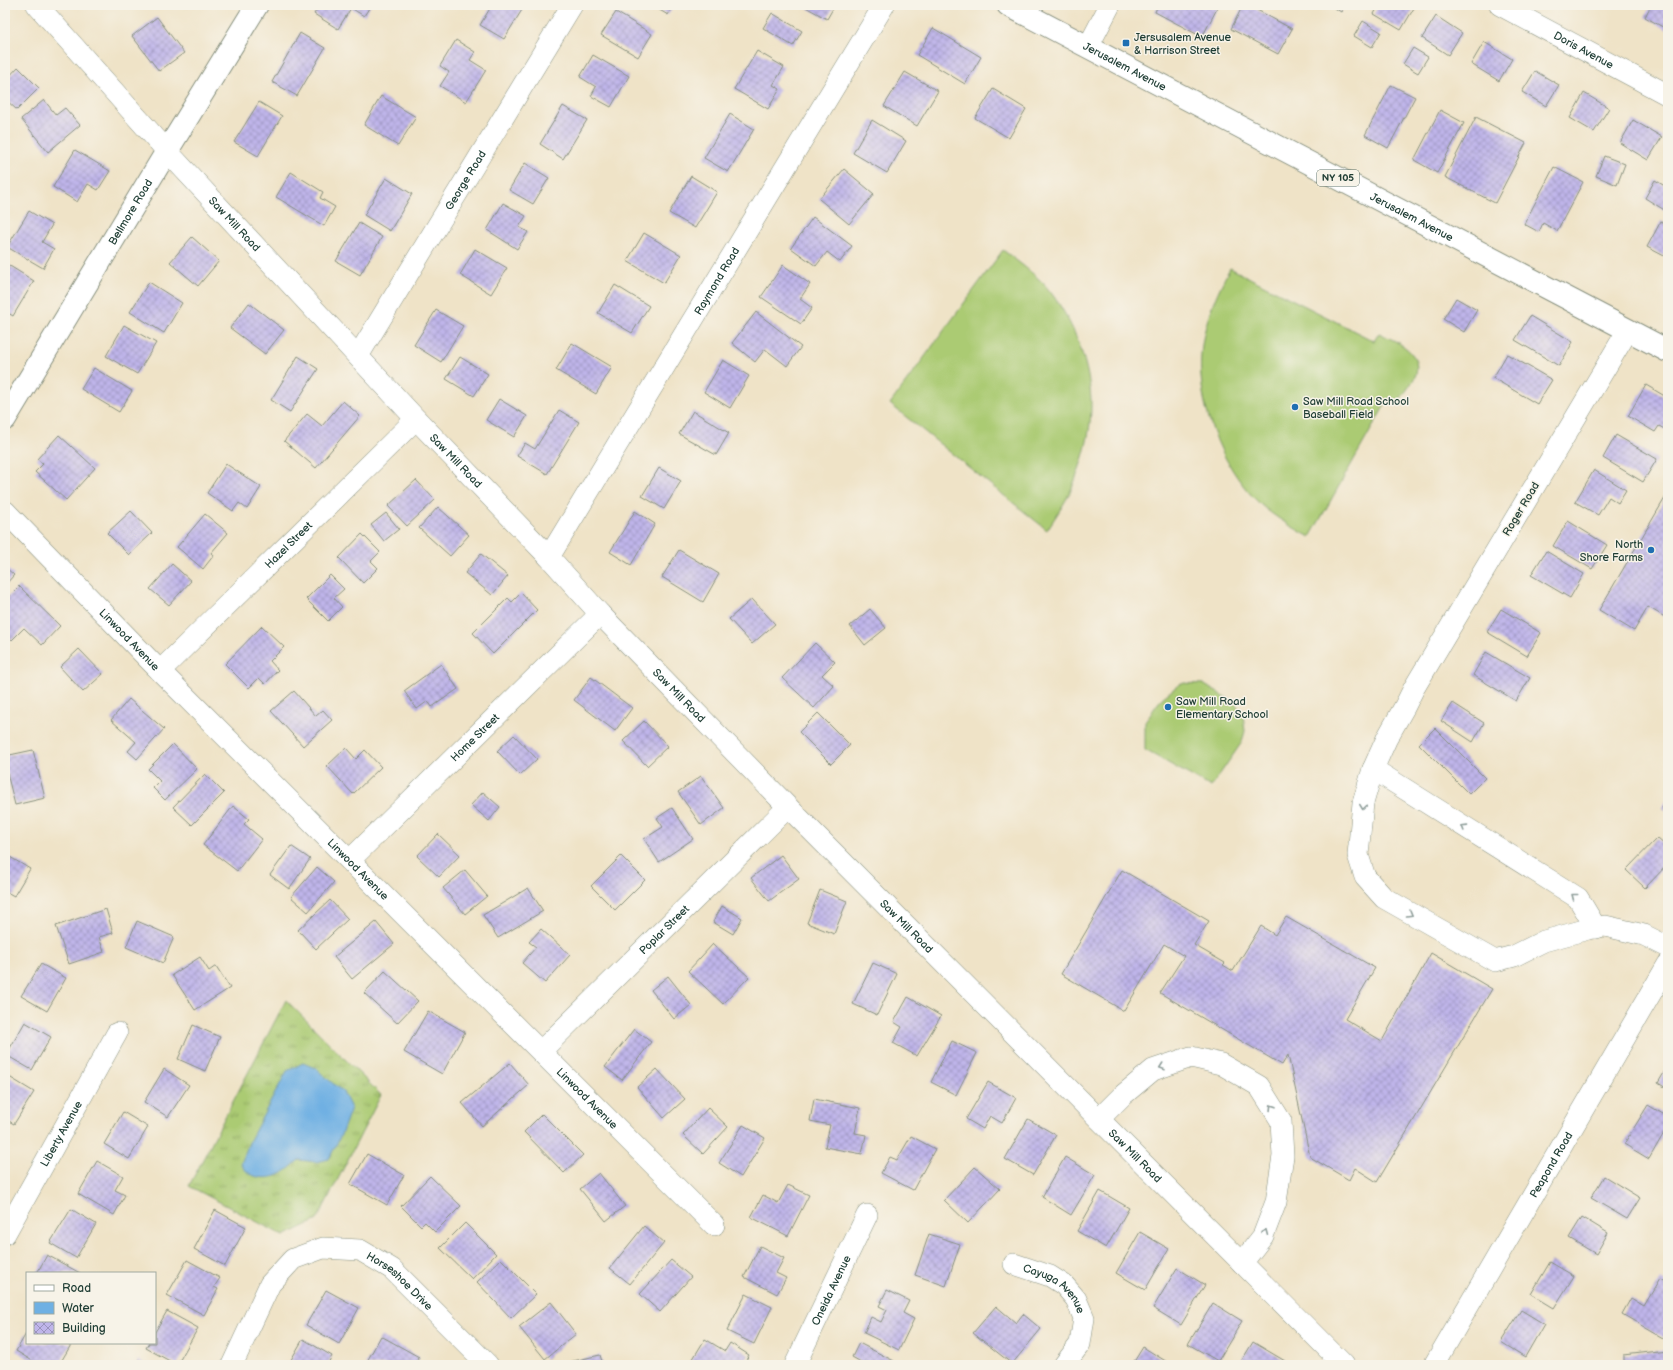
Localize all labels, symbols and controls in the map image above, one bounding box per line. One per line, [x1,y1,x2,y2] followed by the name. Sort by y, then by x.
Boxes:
[1552,29,1616,71] street label: Doris Avenue
[1134,31,1232,57] place label: Jersusalem Avenue & Harrison Street
[1121,38,1131,48] marker: Jersusalem Avenue & Harrison Street
[1081,39,1169,94] street label: Jerusalem Avenue
[442,148,488,212] street label: George Road
[1317,170,1359,186] road number: NY 105
[105,177,155,247] street label: Bellmore Road
[1368,190,1456,244] street label: Jerusalem Avenue
[206,194,263,254] street label: Saw Mill Road
[691,245,742,317] street label: Raymond Road
[1303,395,1409,421] place label: Saw Mill Road School Baseball Field
[1290,402,1300,412] marker: Saw Mill Road School Baseball Field
[427,431,485,490] street label: Saw Mill Road
[1500,480,1542,538] street label: Roger Road
[262,518,315,571] street label: Hazel Street
[1580,538,1644,564] place label: North Shore Farms
[1646,545,1656,555] marker: North Shore Farms
[97,606,163,674] street label: Linwood Avenue
[650,666,708,725] street label: Saw Mill Road
[1176,695,1268,721] place label: Saw Mill Road Elementary School
[1163,702,1173,712] marker: Saw Mill Road Elementary School
[448,710,502,764] street label: Home Street
[1359,804,1368,810] one-way arrow
[1461,824,1468,831] one-way arrow
[325,836,392,903] street label: Linwood Avenue
[1571,894,1578,901] one-way arrow
[877,897,936,955] street label: Saw Mill Road
[636,902,692,957] street label: Poplar Street
[1406,909,1413,916] one-way arrow
[1159,1062,1166,1070] one-way arrow
[554,1065,621,1132] street label: Linwood Avenue
[37,1098,85,1169] street label: Liberty Avenue
[1269,1104,1277,1111] one-way arrow
[1106,1126,1165,1185] street label: Saw Mill Road
[1527,1129,1575,1200] street label: Peapond Road
[1260,1228,1268,1235] one-way arrow
[364,1249,436,1313] street label: Horseshoe Drive
[809,1253,853,1327] street label: Oneida Avenue
[1022,1261,1088,1316] street label: Cayuga Avenue
[26,1272,156,1344] legend
[62,1281,91,1296] text: Road
[62,1301,94,1316] text: Water
[62,1321,106,1336] text: Building

